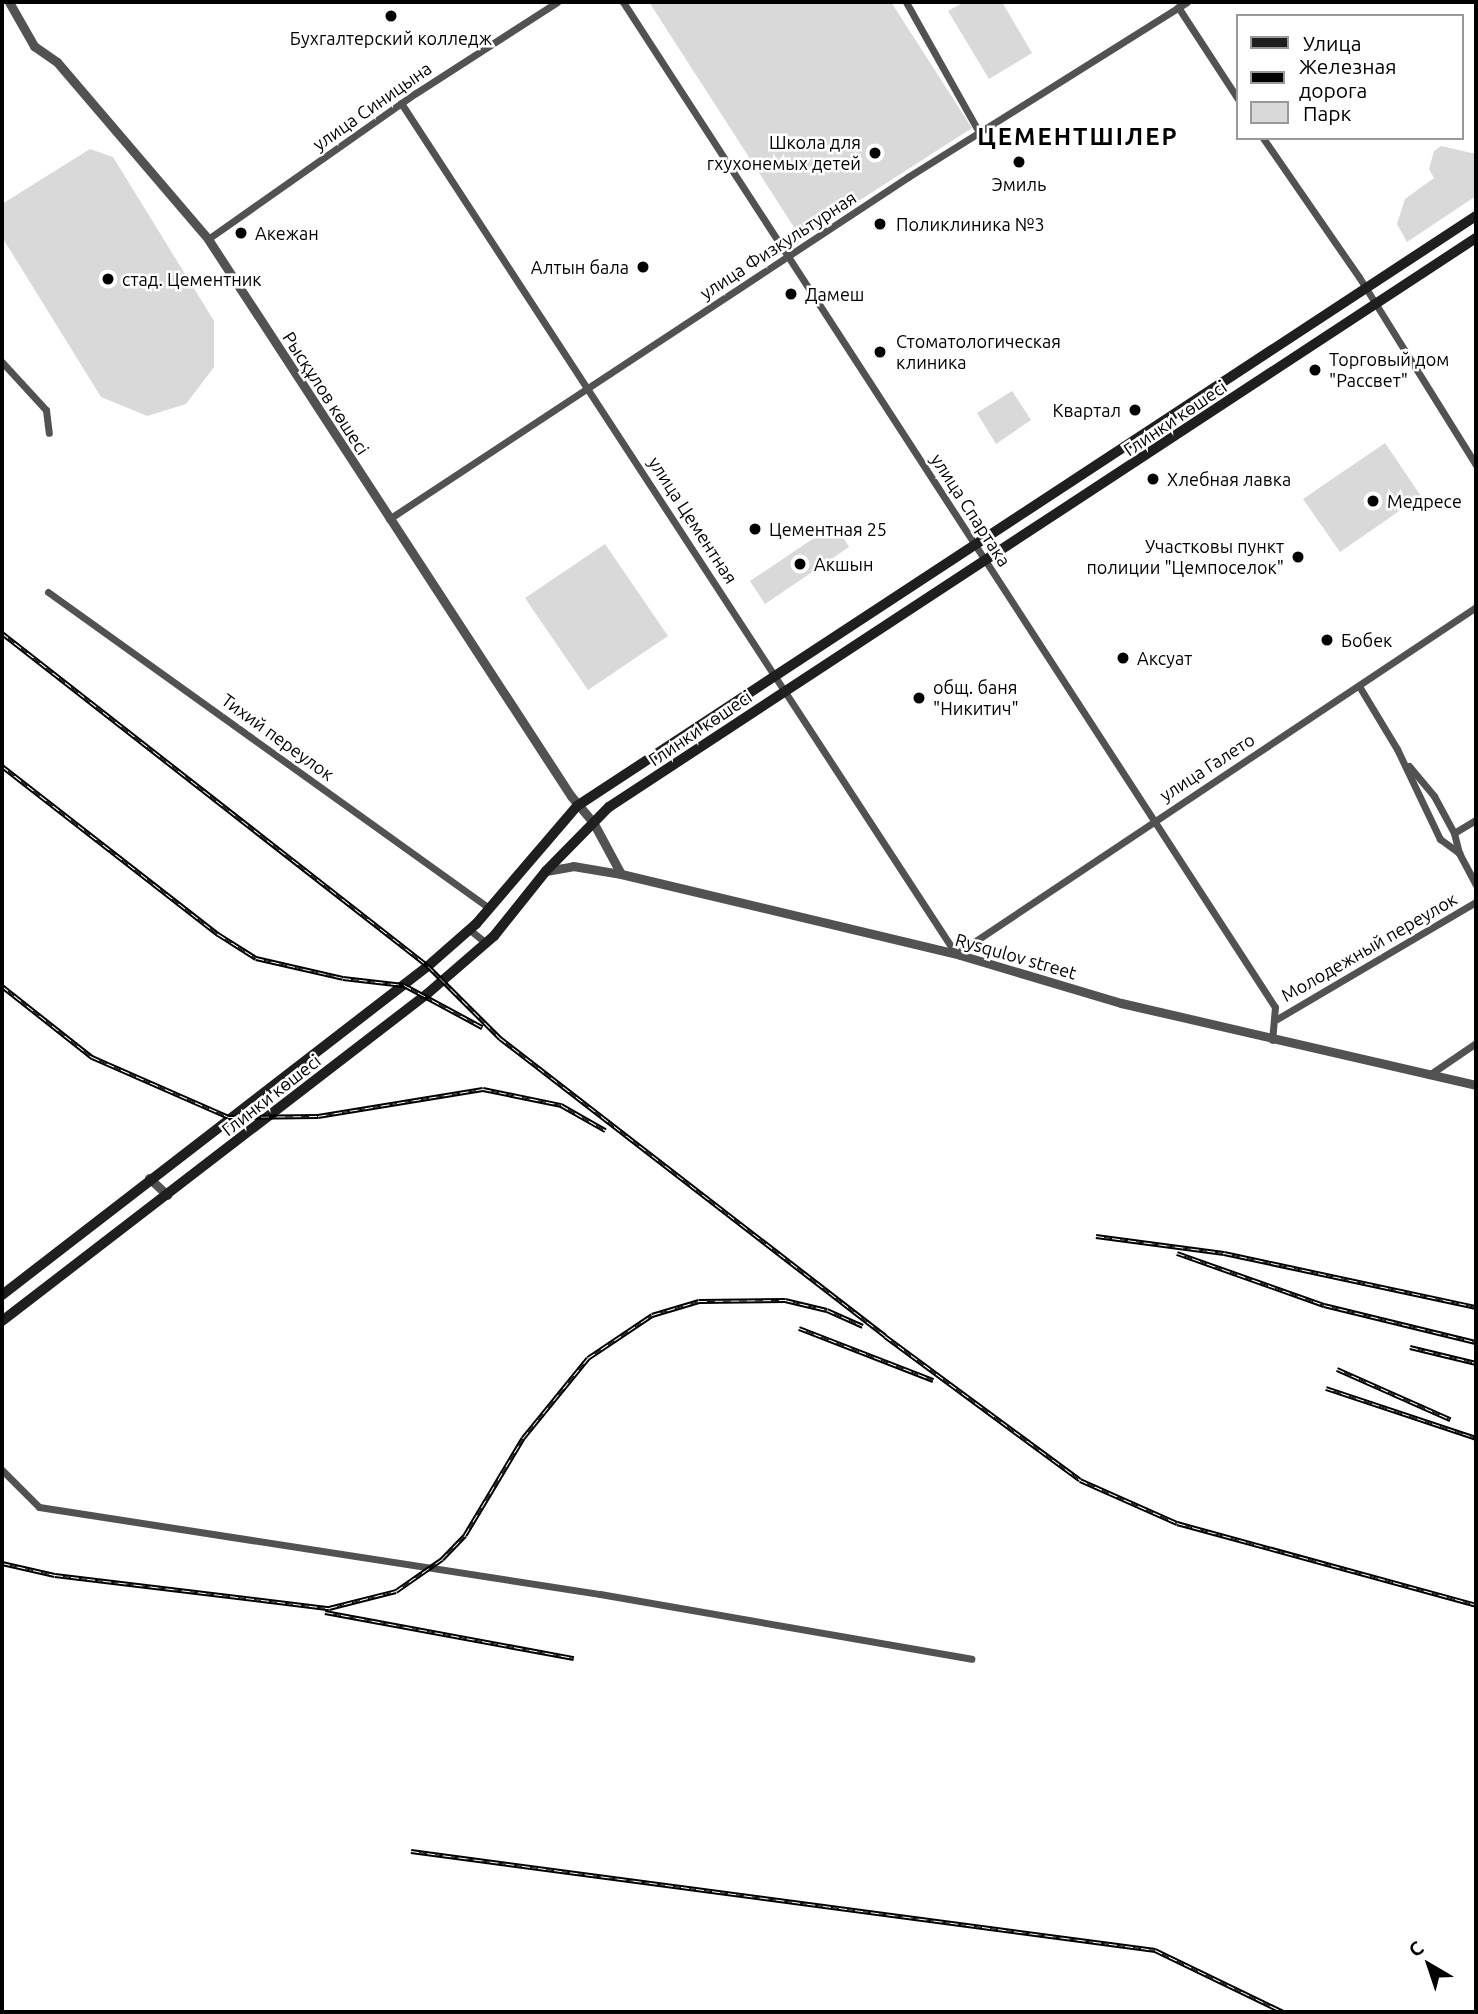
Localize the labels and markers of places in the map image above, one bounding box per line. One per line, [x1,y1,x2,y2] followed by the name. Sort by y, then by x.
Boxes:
[383,8,399,24] marker: Бухгалтерский колледж
[290,27,492,49] place label: Бухгалтерский колледж
[707,132,861,174] place label: Школа для гхухонемых детей
[867,145,883,161] marker: Школа для гхухонемых детей
[1011,154,1027,170] marker: Эмиль
[992,173,1046,195] place label: Эмиль
[896,213,1045,235] place label: Поликлиника №3
[870,214,890,234] marker: Поликлиника №3
[255,222,319,244] place label: Акежан
[233,225,249,241] marker: Акежан
[531,256,629,278] place label: Алтын бала
[635,259,651,275] marker: Алтын бала
[122,268,262,290] place label: стад. Цементник
[100,271,116,287] marker: стад. Цементник
[805,283,864,305] place label: Дамеш
[783,286,799,302] marker: Дамеш
[896,331,1061,374] place label: Стоматологическая клиника
[870,342,890,362] marker: Стоматологическая клиника
[1329,349,1449,392] place label: Торговый дом "Рассвет"
[1307,362,1323,378] marker: Торговый дом "Рассвет"
[1053,399,1121,421] place label: Квартал
[1127,402,1143,418] marker: Квартал
[1167,468,1291,490] place label: Хлебная лавка
[1145,471,1161,487] marker: Хлебная лавка
[1387,490,1462,512] place label: Медресе
[1365,493,1381,509] marker: Медресе
[769,518,887,540] place label: Цементная 25
[747,521,763,537] marker: Цементная 25
[1086,536,1284,578] place label: Участковы пункт полиции "Цемпоселок"
[1290,549,1306,565] marker: Участковы пункт полиции "Цемпоселок"
[814,553,873,575] place label: Акшын
[792,556,808,572] marker: Акшын
[1341,629,1392,651] place label: Бобек
[1319,632,1335,648] marker: Бобек
[1137,647,1192,669] place label: Аксуат
[1115,650,1131,666] marker: Аксуат
[933,677,1019,720] place label: общ. баня "Никитич"
[911,690,927,706] marker: общ. баня "Никитич"

